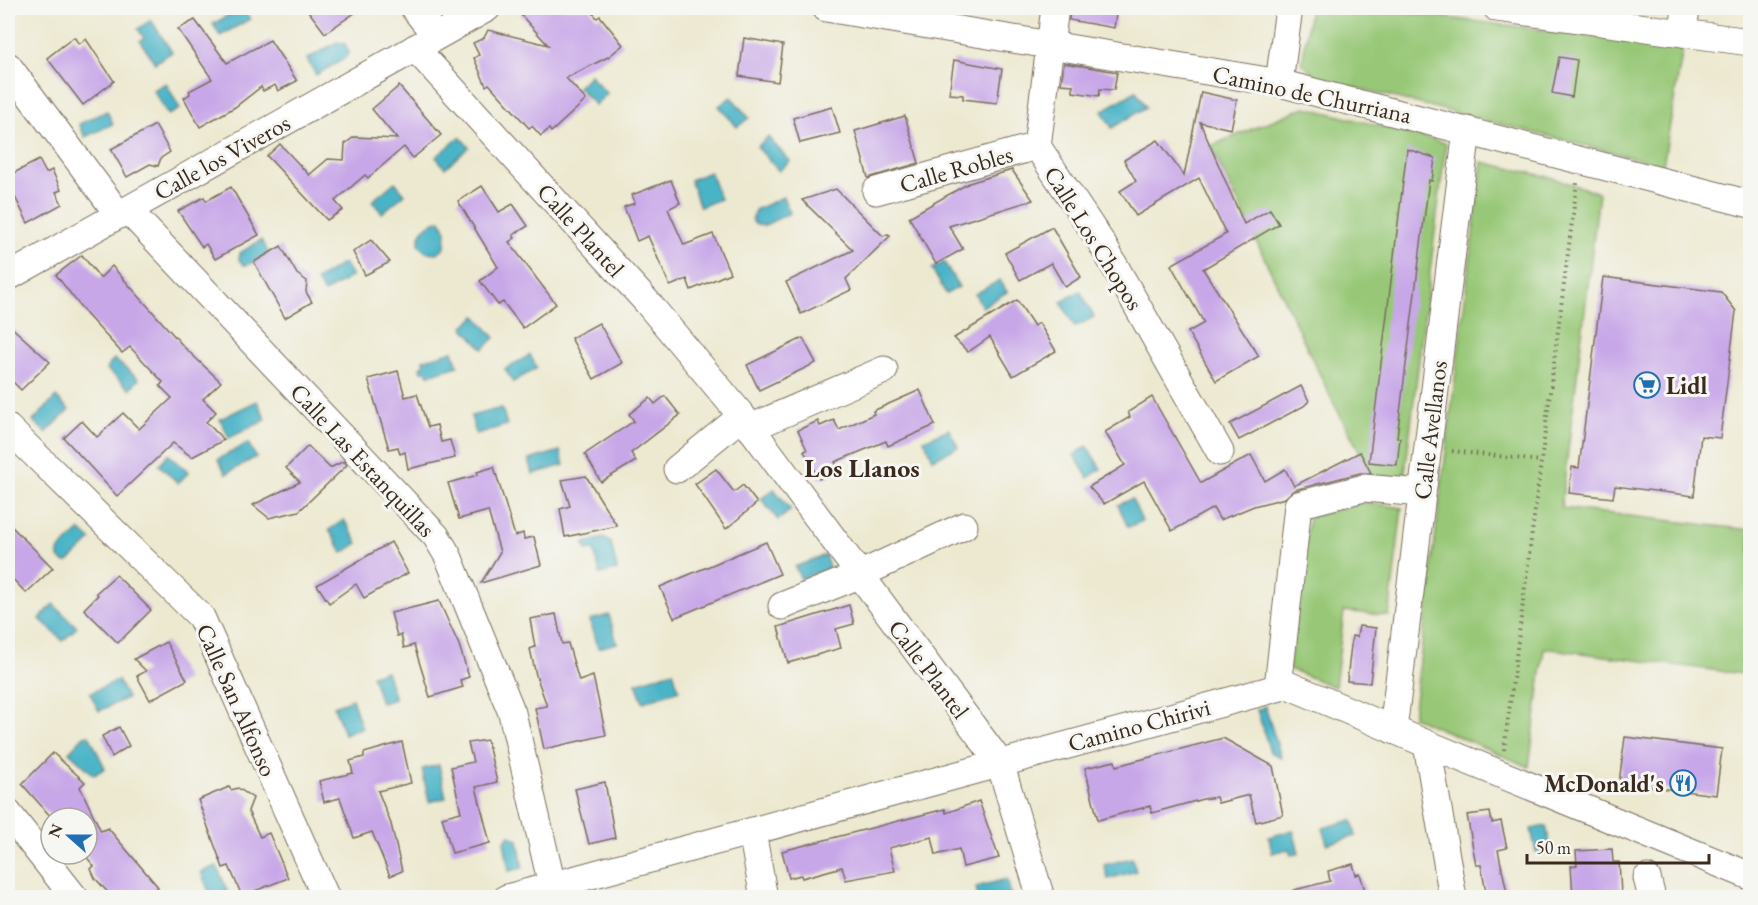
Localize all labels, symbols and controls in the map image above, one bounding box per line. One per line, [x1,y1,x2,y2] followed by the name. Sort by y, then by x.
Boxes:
[1210,58,1415,130] street label: Camino de Churriana
[148,107,296,207] street label: Calle los Viveros
[896,138,1016,200] street label: Calle Robles
[1037,160,1151,316] street label: Calle Los Chopos
[531,176,632,284] street label: Calle Plantel
[1406,359,1454,501] street label: Calle Avellanos
[1632,370,1662,400] supermarket icon: Lidl
[1666,370,1707,401] place label: Lidl
[284,377,442,543] street label: Calle Las Estanquillas
[804,451,920,485] district label: Los Llanos
[882,613,976,725] street label: Calle Plantel
[189,619,285,781] street label: Calle San Alfonso
[1064,691,1214,759] street label: Camino Chirivi
[1544,768,1664,799] place label: McDonald's
[1668,768,1698,798] restaurant icon: McDonald's
[39,806,99,866] north arrow
[43,821,68,841] text: N
[1527,827,1708,865] scale bar
[1536,836,1571,859] text: 50 m

